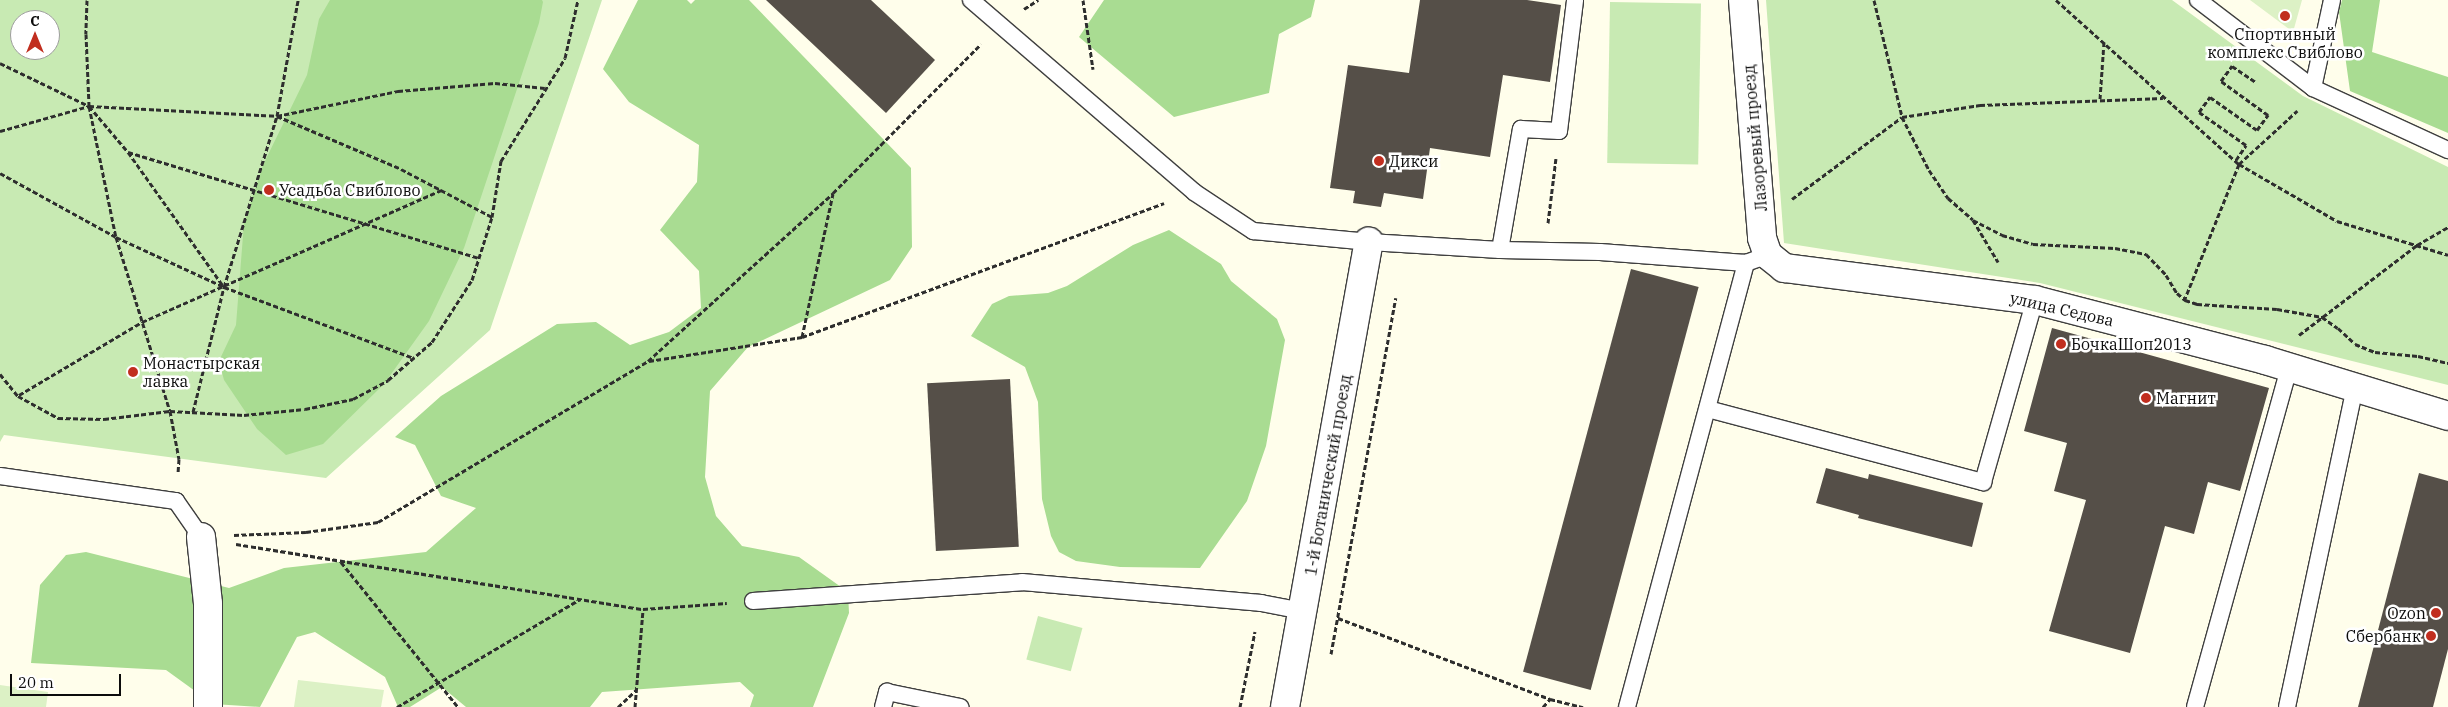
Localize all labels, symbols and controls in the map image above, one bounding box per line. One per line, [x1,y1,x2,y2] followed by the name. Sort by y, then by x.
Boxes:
[10,10,60,60] north arrow
[2279,10,2291,22] marker: Спортивный комплекс Свиблово
[30,12,40,30] text: С
[2207,24,2363,62] place label: Спортивный комплекс Свиблово
[1739,64,1771,212] street label: Лазоревый проезд
[1389,151,1439,171] place label: Дикси
[1373,155,1385,167] marker: Дикси
[279,180,420,200] place label: Усадьба Свиблово
[263,184,275,196] marker: Усадьба Свиблово
[2008,288,2116,330] street label: улица Седова
[2071,334,2192,354] place label: БочкаШоп2013
[2055,338,2067,350] marker: БочкаШоп2013
[143,353,260,391] place label: Монастырская лавка
[127,366,139,378] marker: Монастырская лавка
[1301,373,1355,577] street label: 1-й Ботанический проезд
[2156,388,2216,408] place label: Магнит
[2140,392,2152,404] marker: Магнит
[2387,603,2426,623] place label: Ozon
[2430,607,2442,619] marker: Ozon
[2346,626,2421,646] place label: Сбербанк
[2425,630,2437,642] marker: Сбербанк
[12,664,124,696] scale bar
[18,673,54,692] text: 20 m

